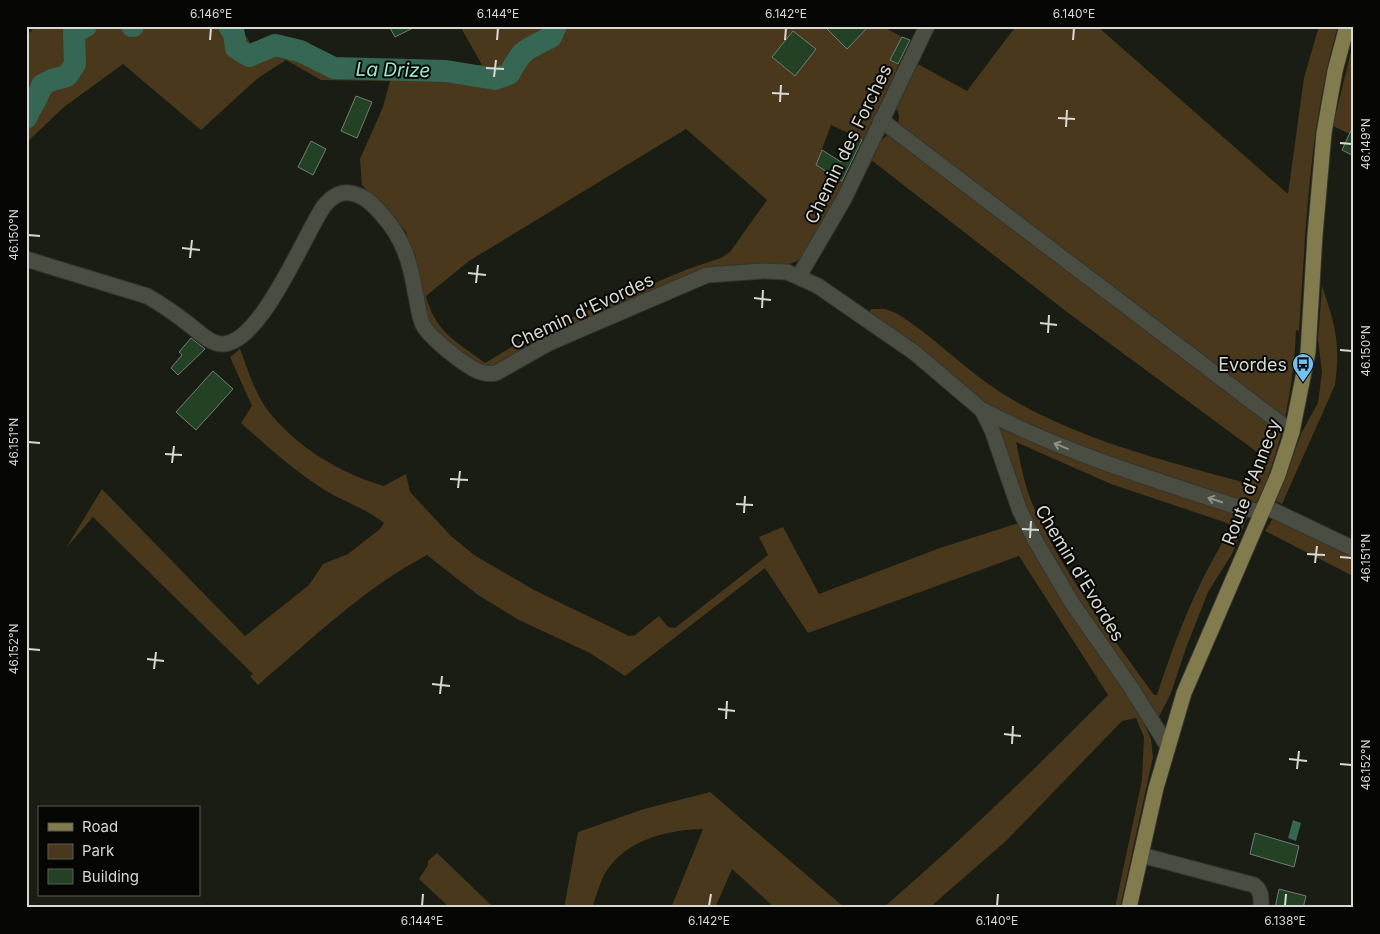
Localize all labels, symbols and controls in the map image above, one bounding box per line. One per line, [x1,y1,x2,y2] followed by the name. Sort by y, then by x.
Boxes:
[190,6,232,21] text: 6.146°E
[477,6,519,21] text: 6.144°E
[765,6,807,21] text: 6.142°E
[1053,6,1095,21] text: 6.140°E
[355,58,431,82] water label: La Drize
[800,61,896,227] street label: Chemin des Forches
[1358,118,1373,170] text: 46.149°N
[6,209,21,261] text: 46.150°N
[507,269,657,353] street label: Chemin d'Evordes
[1358,325,1373,377] text: 46.150°N
[1291,352,1315,383] bus stop icon: Evordes
[1218,354,1287,375] place label: Evordes
[1217,416,1285,548] street label: Route d'Annecy
[6,418,21,466] text: 46.151°N
[1054,441,1069,450] one-way arrow
[1207,494,1223,504] one-way arrow
[1031,501,1129,645] street label: Chemin d'Evordes
[1358,534,1373,582] text: 46.151°N
[6,623,21,675] text: 46.152°N
[1358,739,1373,791] text: 46.152°N
[38,806,200,896] legend
[82,817,118,836] text: Road
[82,841,115,860] text: Park
[82,867,139,886] text: Building
[401,913,443,928] text: 6.144°E
[688,913,730,928] text: 6.142°E
[976,913,1018,928] text: 6.140°E
[1264,913,1306,928] text: 6.138°E

